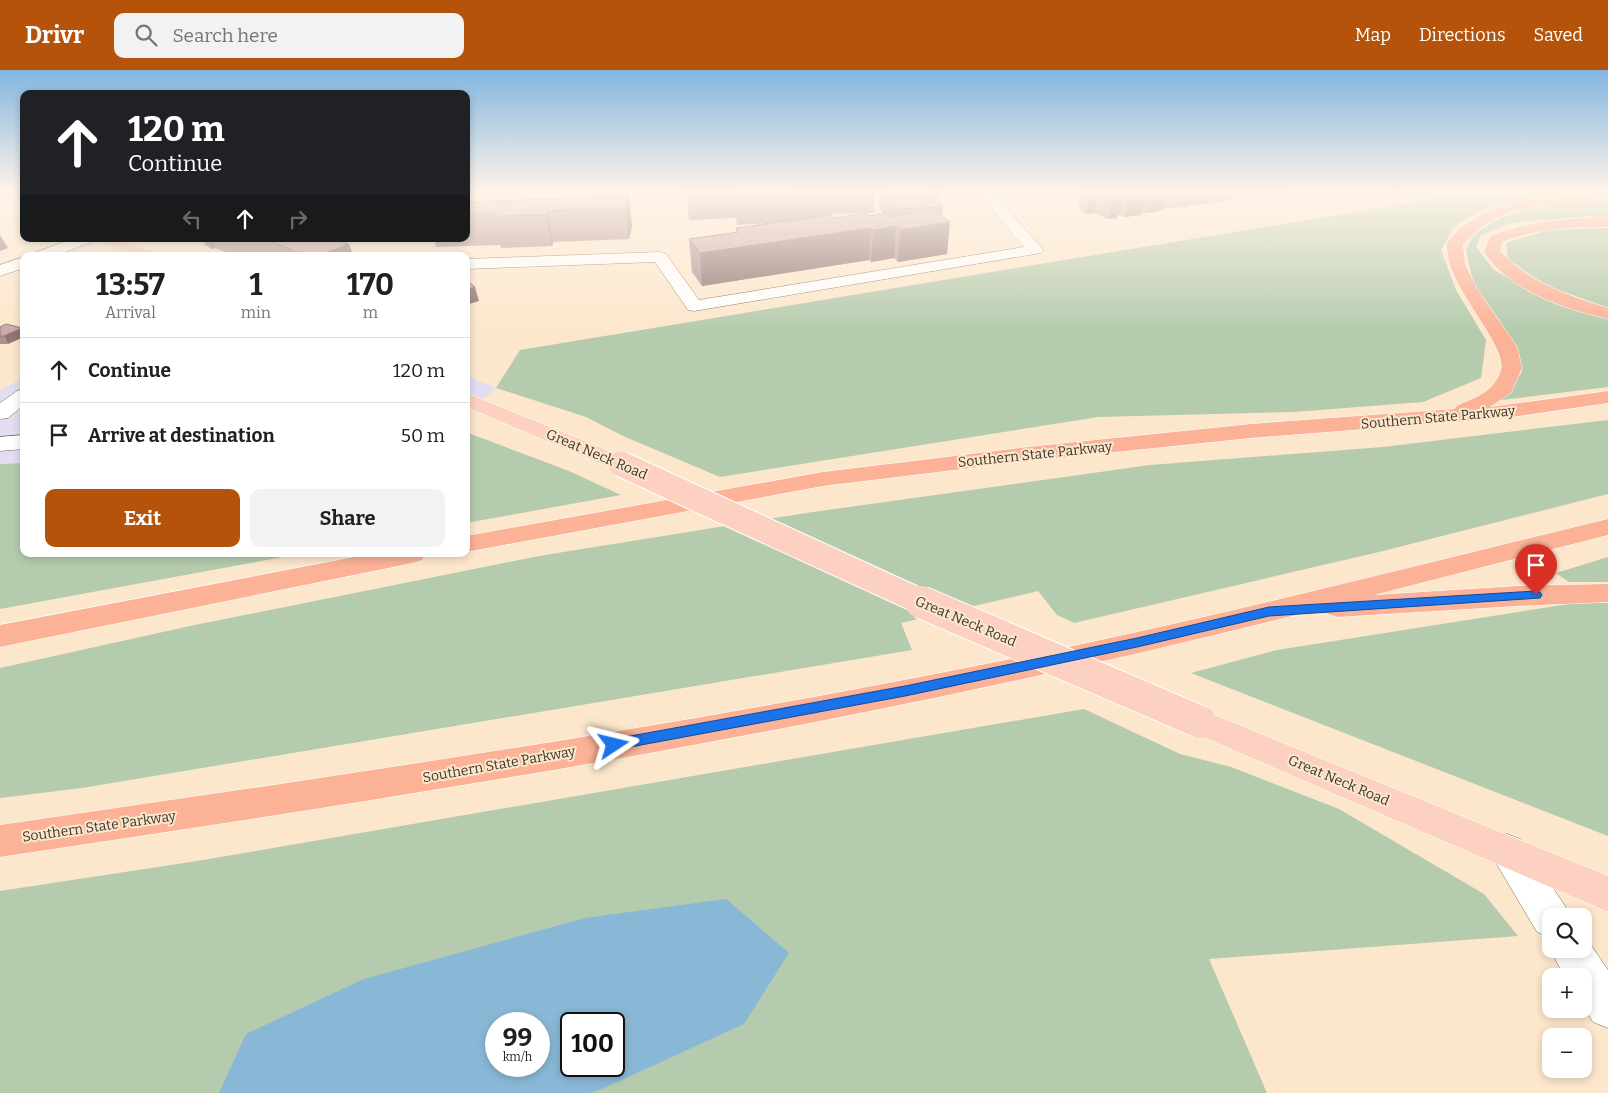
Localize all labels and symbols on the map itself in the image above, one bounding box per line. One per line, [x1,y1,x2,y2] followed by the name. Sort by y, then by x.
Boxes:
[1360,402,1517,433] street label: Southern State Parkway
[544,425,650,483] street label: Great Neck Road
[957,438,1114,471] street label: Southern State Parkway
[1515,544,1557,595] pin
[913,592,1019,650] street label: Great Neck Road
[587,718,639,770] position arrow
[421,743,577,786] street label: Southern State Parkway
[1286,751,1392,809] street label: Great Neck Road
[21,807,178,846] street label: Southern State Parkway
[560,1012,625,1077] speed limit sign: 100

